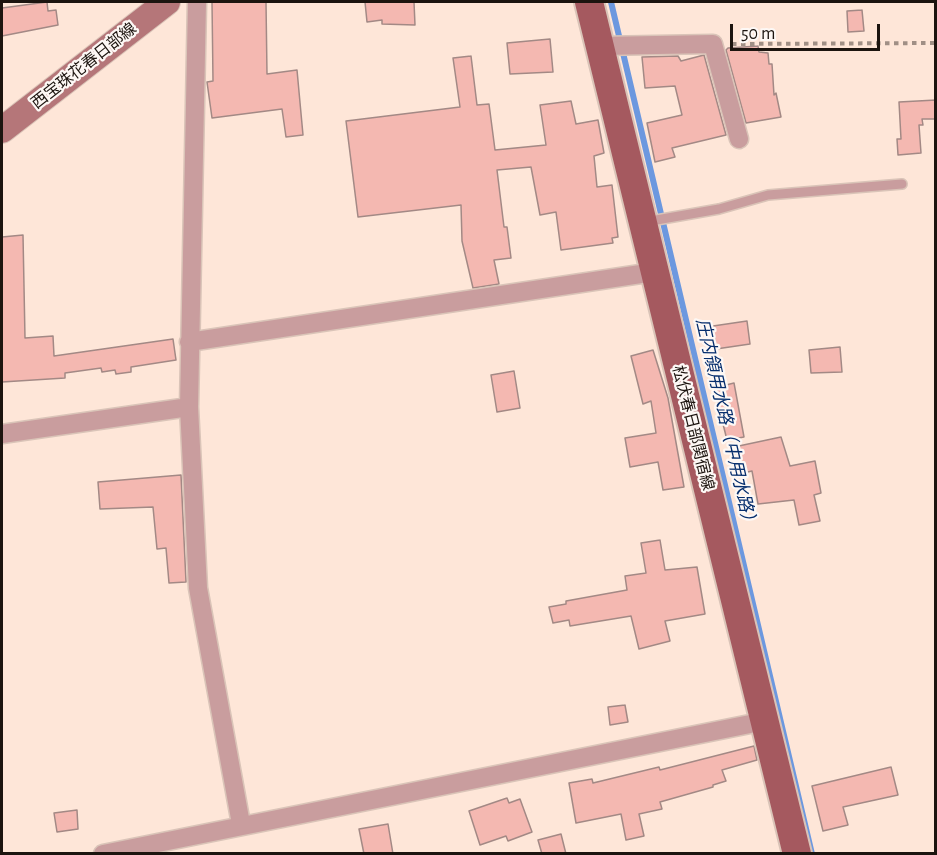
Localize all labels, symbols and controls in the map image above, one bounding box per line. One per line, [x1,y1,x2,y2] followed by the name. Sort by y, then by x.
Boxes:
[733,12,883,50] scale bar
[28,19,140,113] street label: 西宝珠花春日部線
[741,25,775,43] text: 50 m
[691,316,761,532] water label: 庄内領用水路（中用水路）
[668,364,718,492] street label: 松伏春日部関宿線

